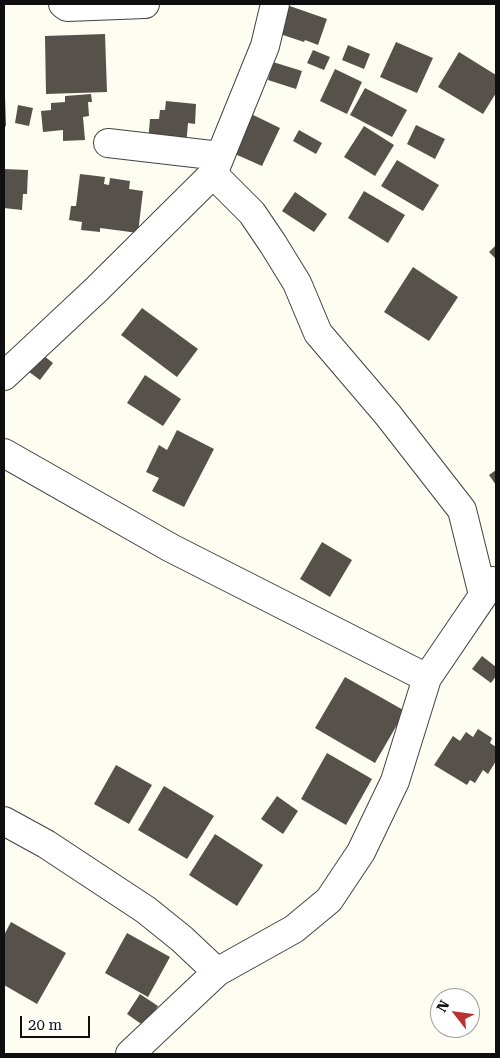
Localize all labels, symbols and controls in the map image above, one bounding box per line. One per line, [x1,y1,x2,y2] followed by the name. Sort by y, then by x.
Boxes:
[430,988,480,1038] north arrow
[433,997,452,1015] text: N
[22,1006,92,1038] scale bar
[28,1016,62,1034] text: 20 m

